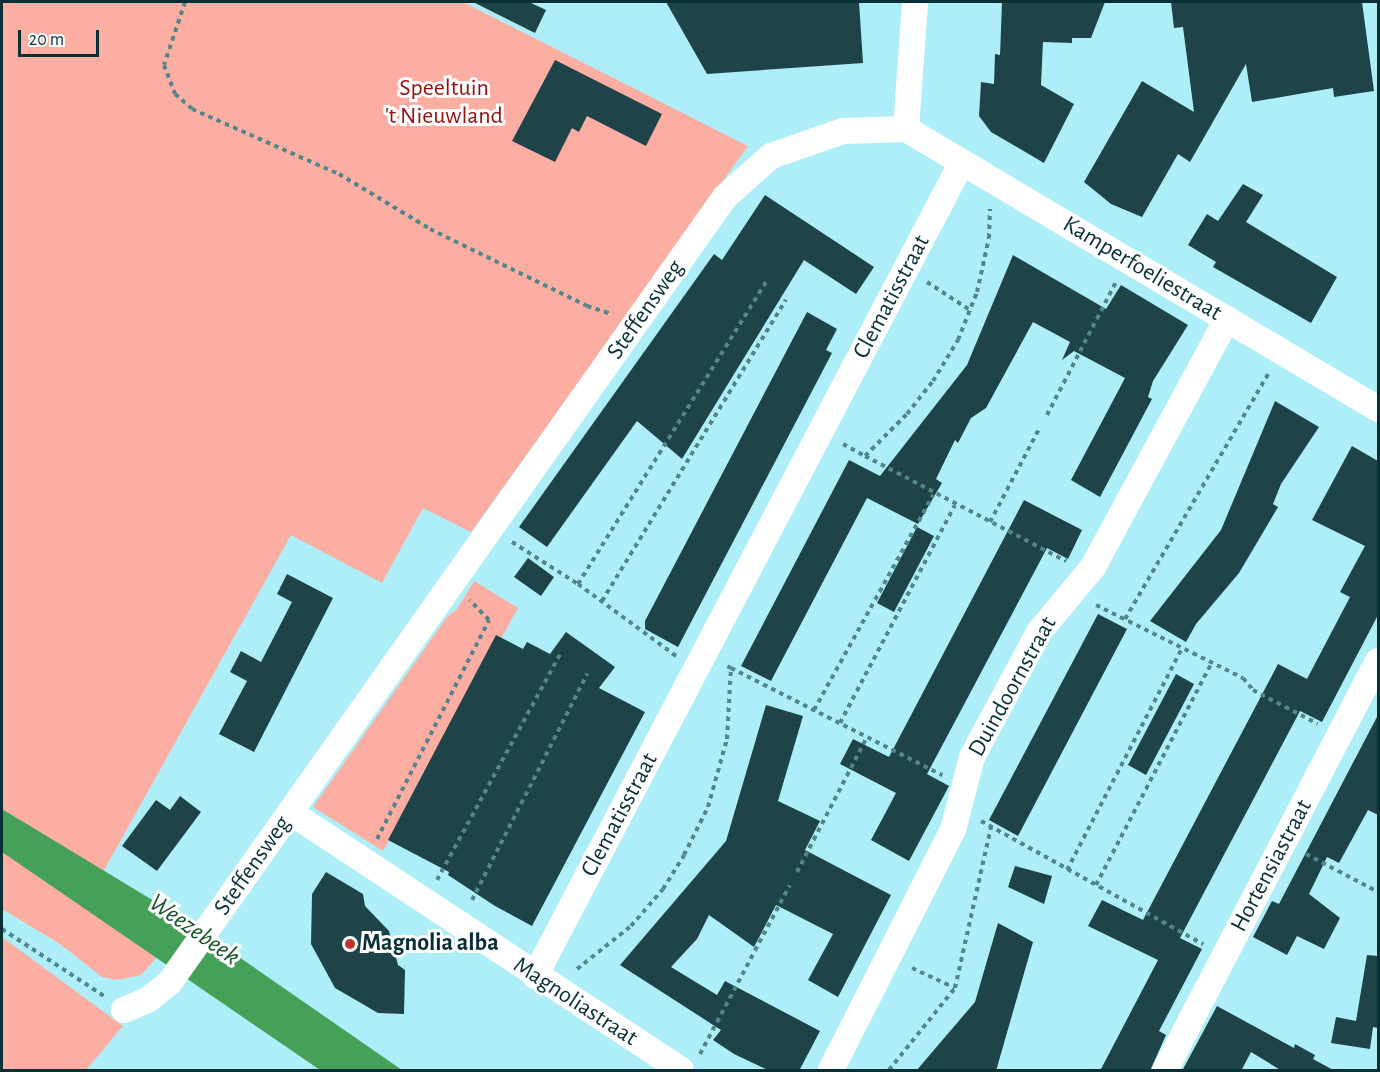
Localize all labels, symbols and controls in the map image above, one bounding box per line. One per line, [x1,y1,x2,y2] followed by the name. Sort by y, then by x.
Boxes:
[21,18,102,56] scale bar
[29,31,64,49] text: 20 m
[385,75,503,131] park label: Speeltuin 't Nieuwland
[1057,210,1227,328] street label: Kamperfoeliestraat
[847,230,937,364] street label: Clematisstraat
[601,255,691,365] street label: Steffensweg
[963,612,1063,762] street label: Duindoornstraat
[575,748,665,882] street label: Clematisstraat
[1225,795,1319,937] street label: Hortensiastraat
[208,811,298,921] street label: Steffensweg
[143,887,245,973] water label: Weezebeek
[362,930,499,958] place label: Magnolia alba
[343,937,357,951] marker: Magnolia alba
[507,951,643,1053] street label: Magnoliastraat

